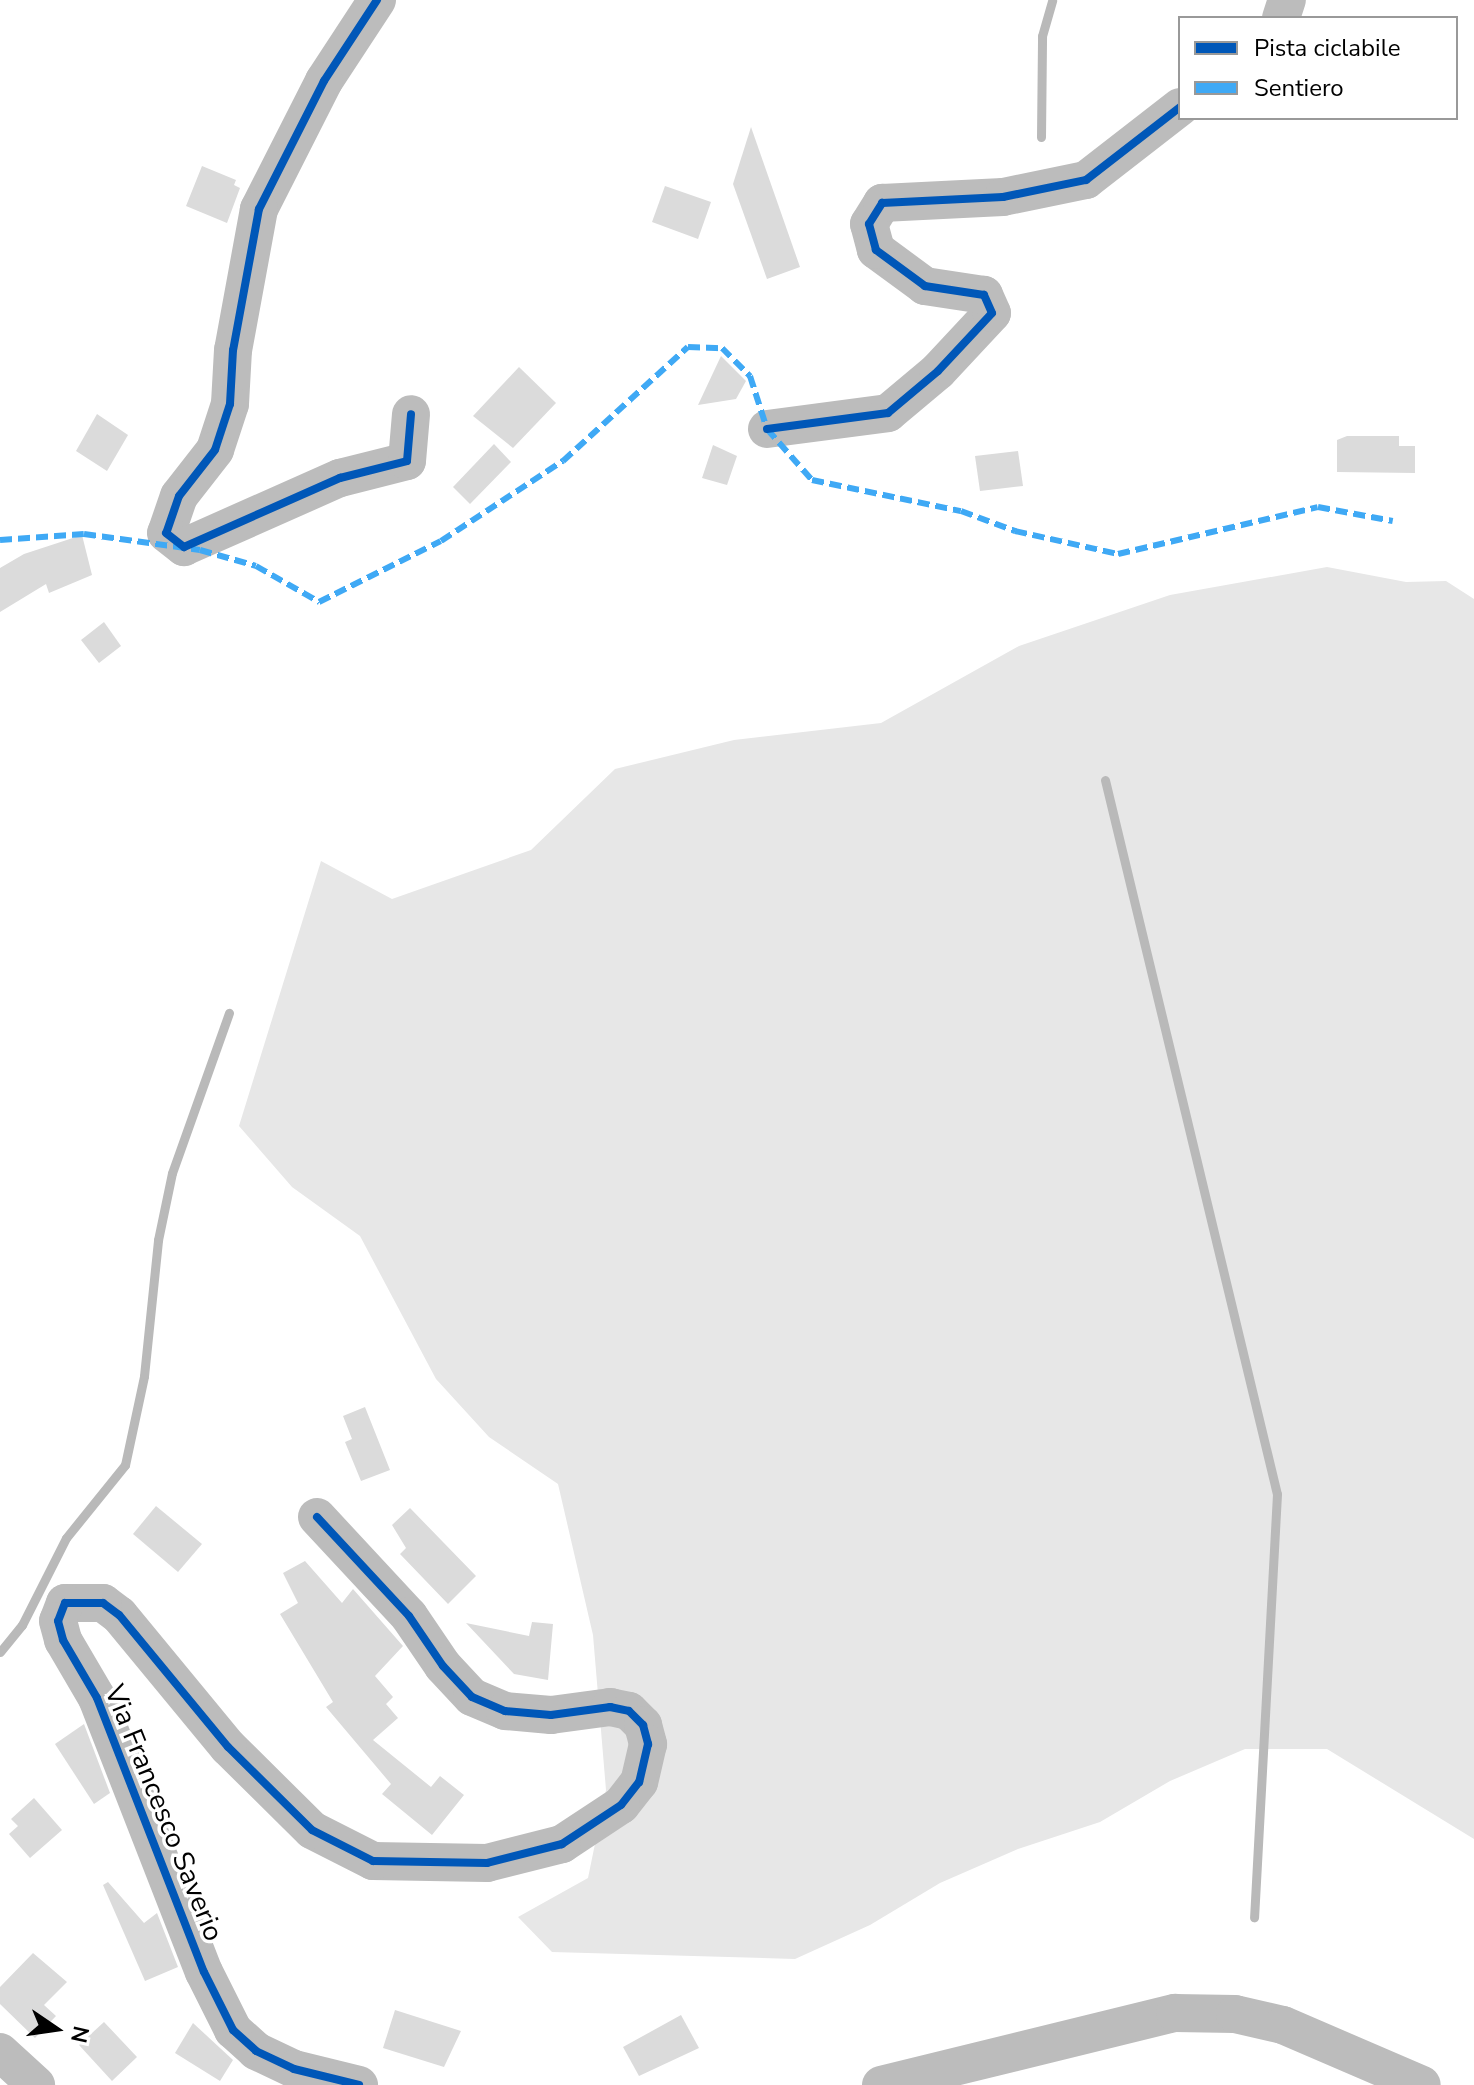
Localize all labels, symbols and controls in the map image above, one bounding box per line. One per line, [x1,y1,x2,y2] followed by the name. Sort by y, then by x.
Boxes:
[1178,16,1458,120] legend
[1254,32,1400,64] text: Pista ciclabile
[1254,72,1344,104] text: Sentiero
[97,1680,231,1946] street label: Via Francesco Saverio
[16,1989,96,2069] north arrow
[63,2023,96,2046] text: N

